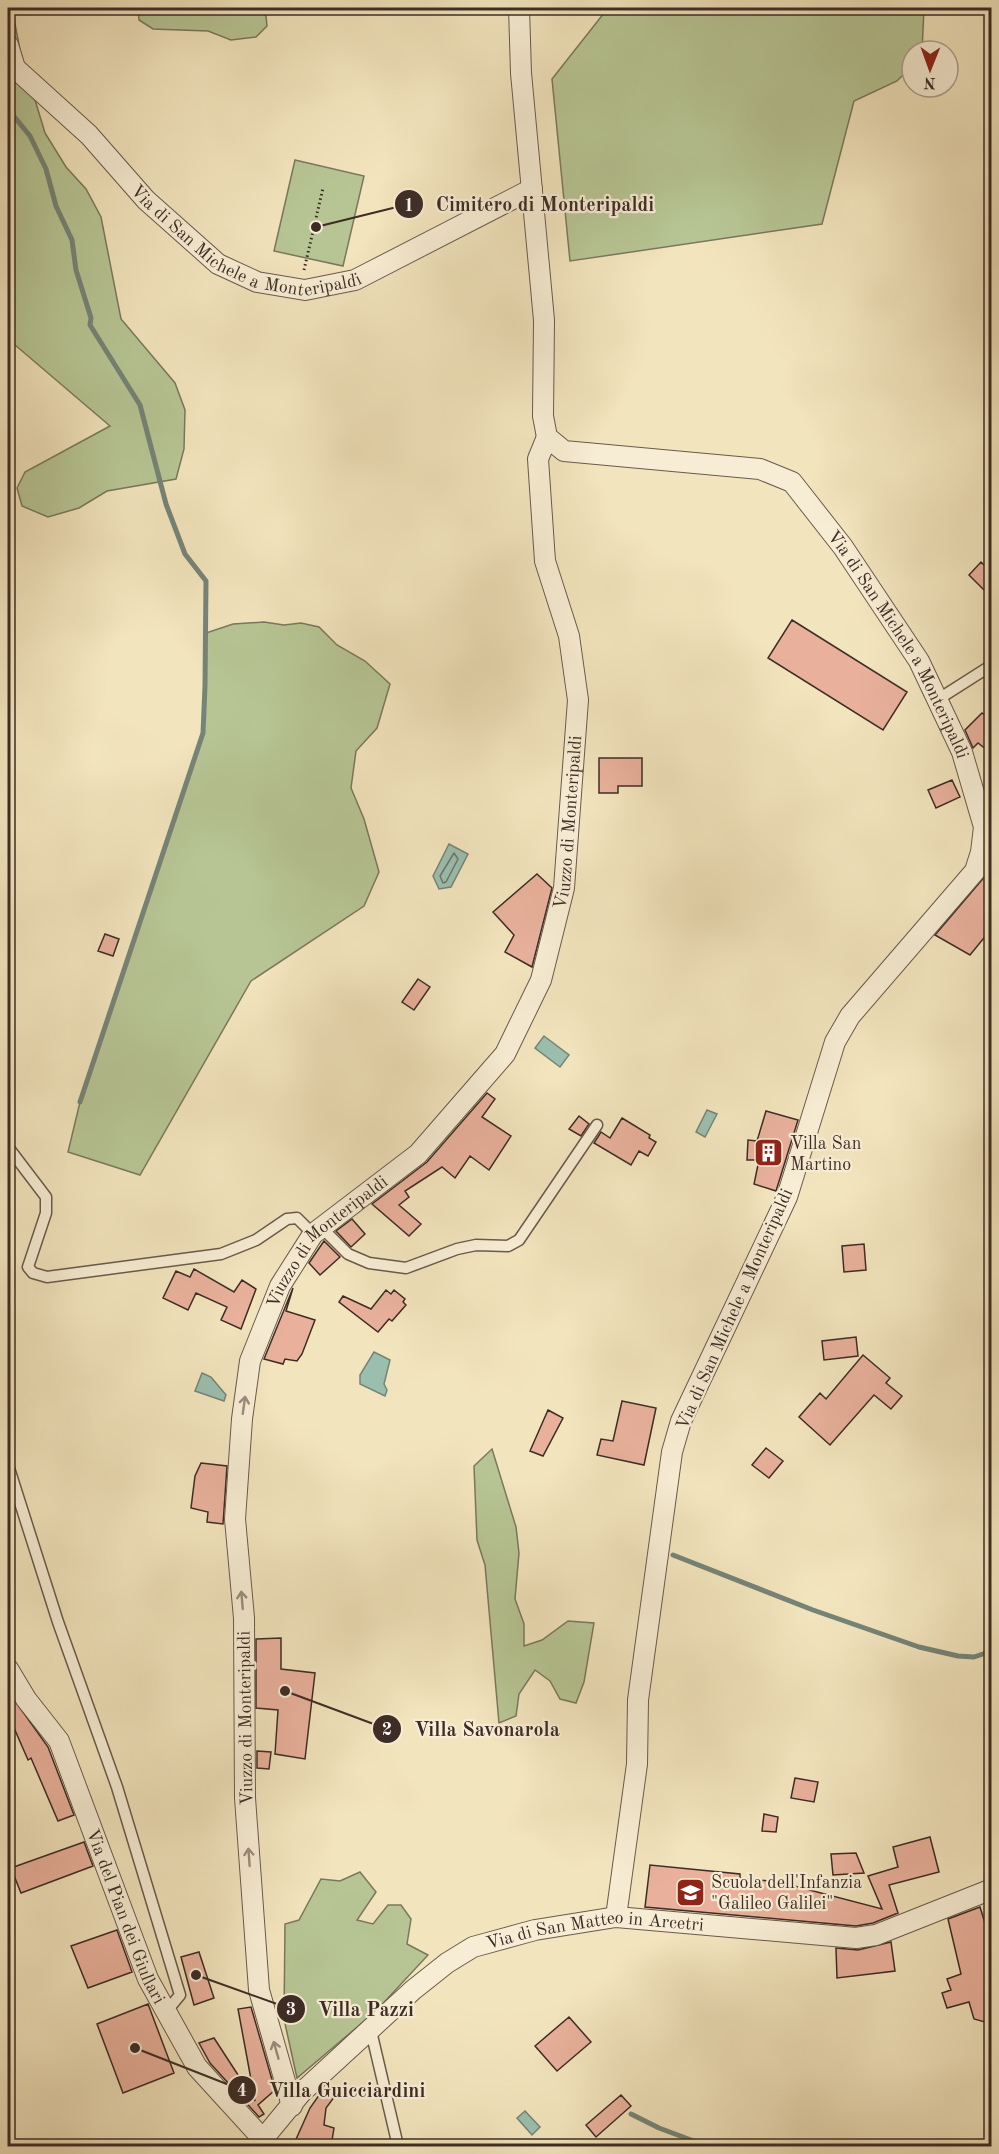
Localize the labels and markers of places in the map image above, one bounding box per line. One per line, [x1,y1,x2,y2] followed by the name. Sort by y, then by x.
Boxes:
[394,185,667,223] callout: Cimitero di Monteripaldi
[790,1135,862,1174] place label: Villa San Martino
[753,1137,785,1169] building icon: Villa San Martino
[372,1710,572,1748] callout: Villa Savonarola
[711,1874,862,1913] place label: Scuola dell'Infanzia "Galileo Galilei"
[674,1876,706,1908] school or university icon: Scuola dell'Infanzia "Galileo Galilei"
[276,1990,426,2028] callout: Villa Pazzi
[227,2071,437,2109] callout: Villa Guicciardini

